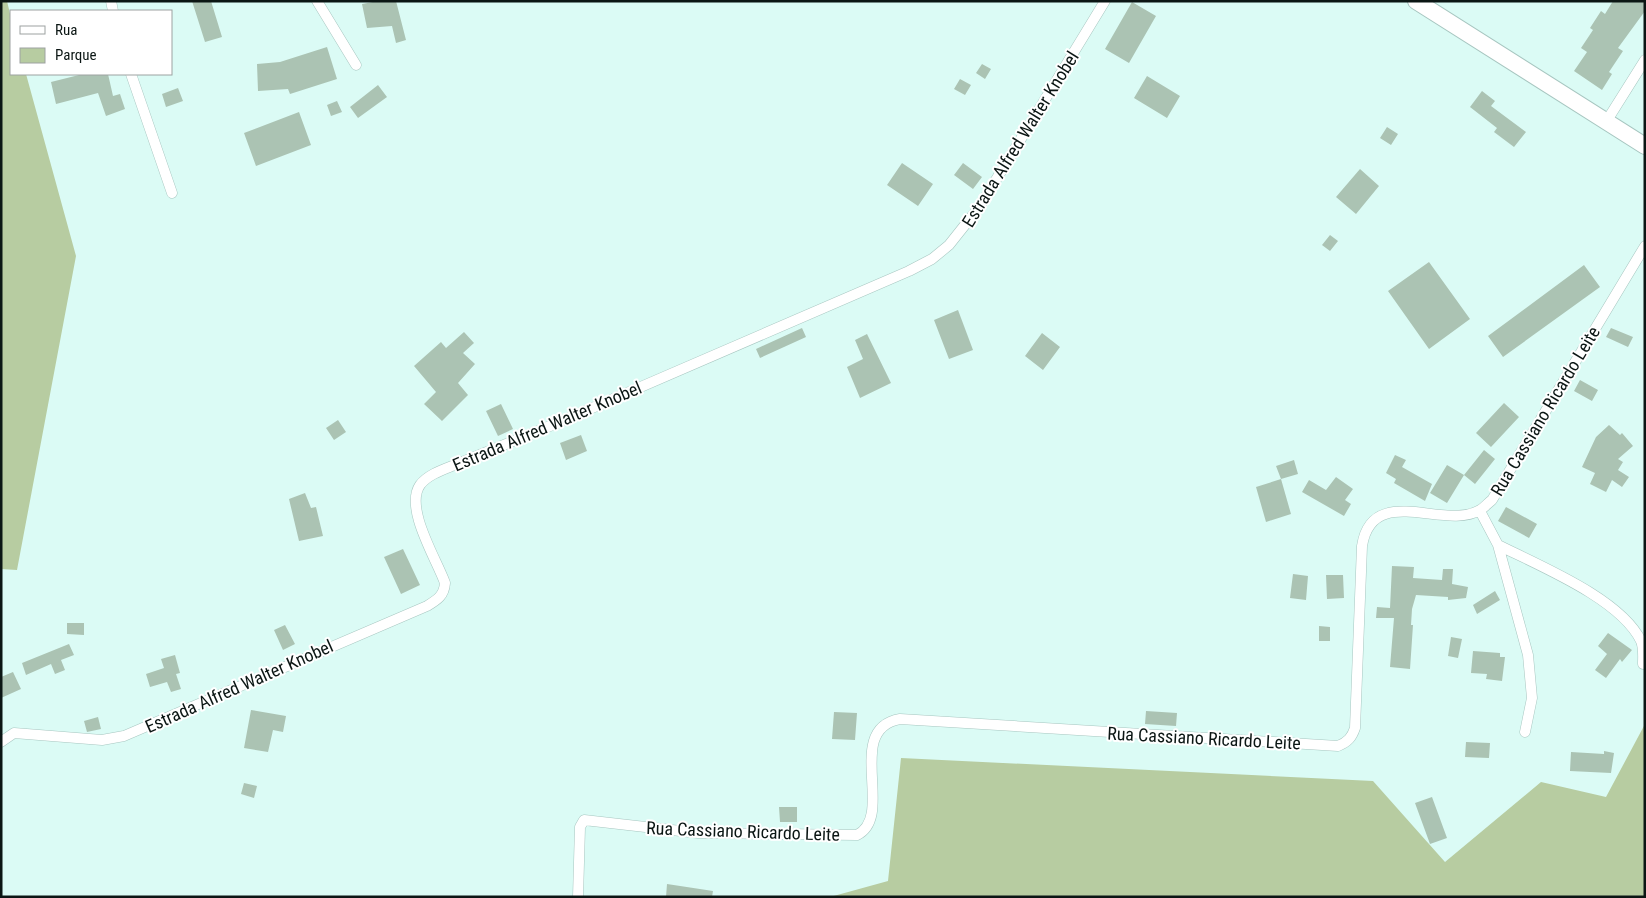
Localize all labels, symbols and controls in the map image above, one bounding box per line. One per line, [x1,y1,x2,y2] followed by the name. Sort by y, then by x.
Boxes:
[10,10,172,75] legend
[55,21,77,39] text: Rua
[55,46,97,64] text: Parque
[957,47,1083,231] street label: Estrada Alfred Walter Knobel
[1486,323,1604,499] street label: Rua Cassiano Ricardo Leite
[449,377,645,475] street label: Estrada Alfred Walter Knobel
[142,635,336,737] street label: Estrada Alfred Walter Knobel
[1107,722,1301,754] street label: Rua Cassiano Ricardo Leite
[646,817,840,845] street label: Rua Cassiano Ricardo Leite

